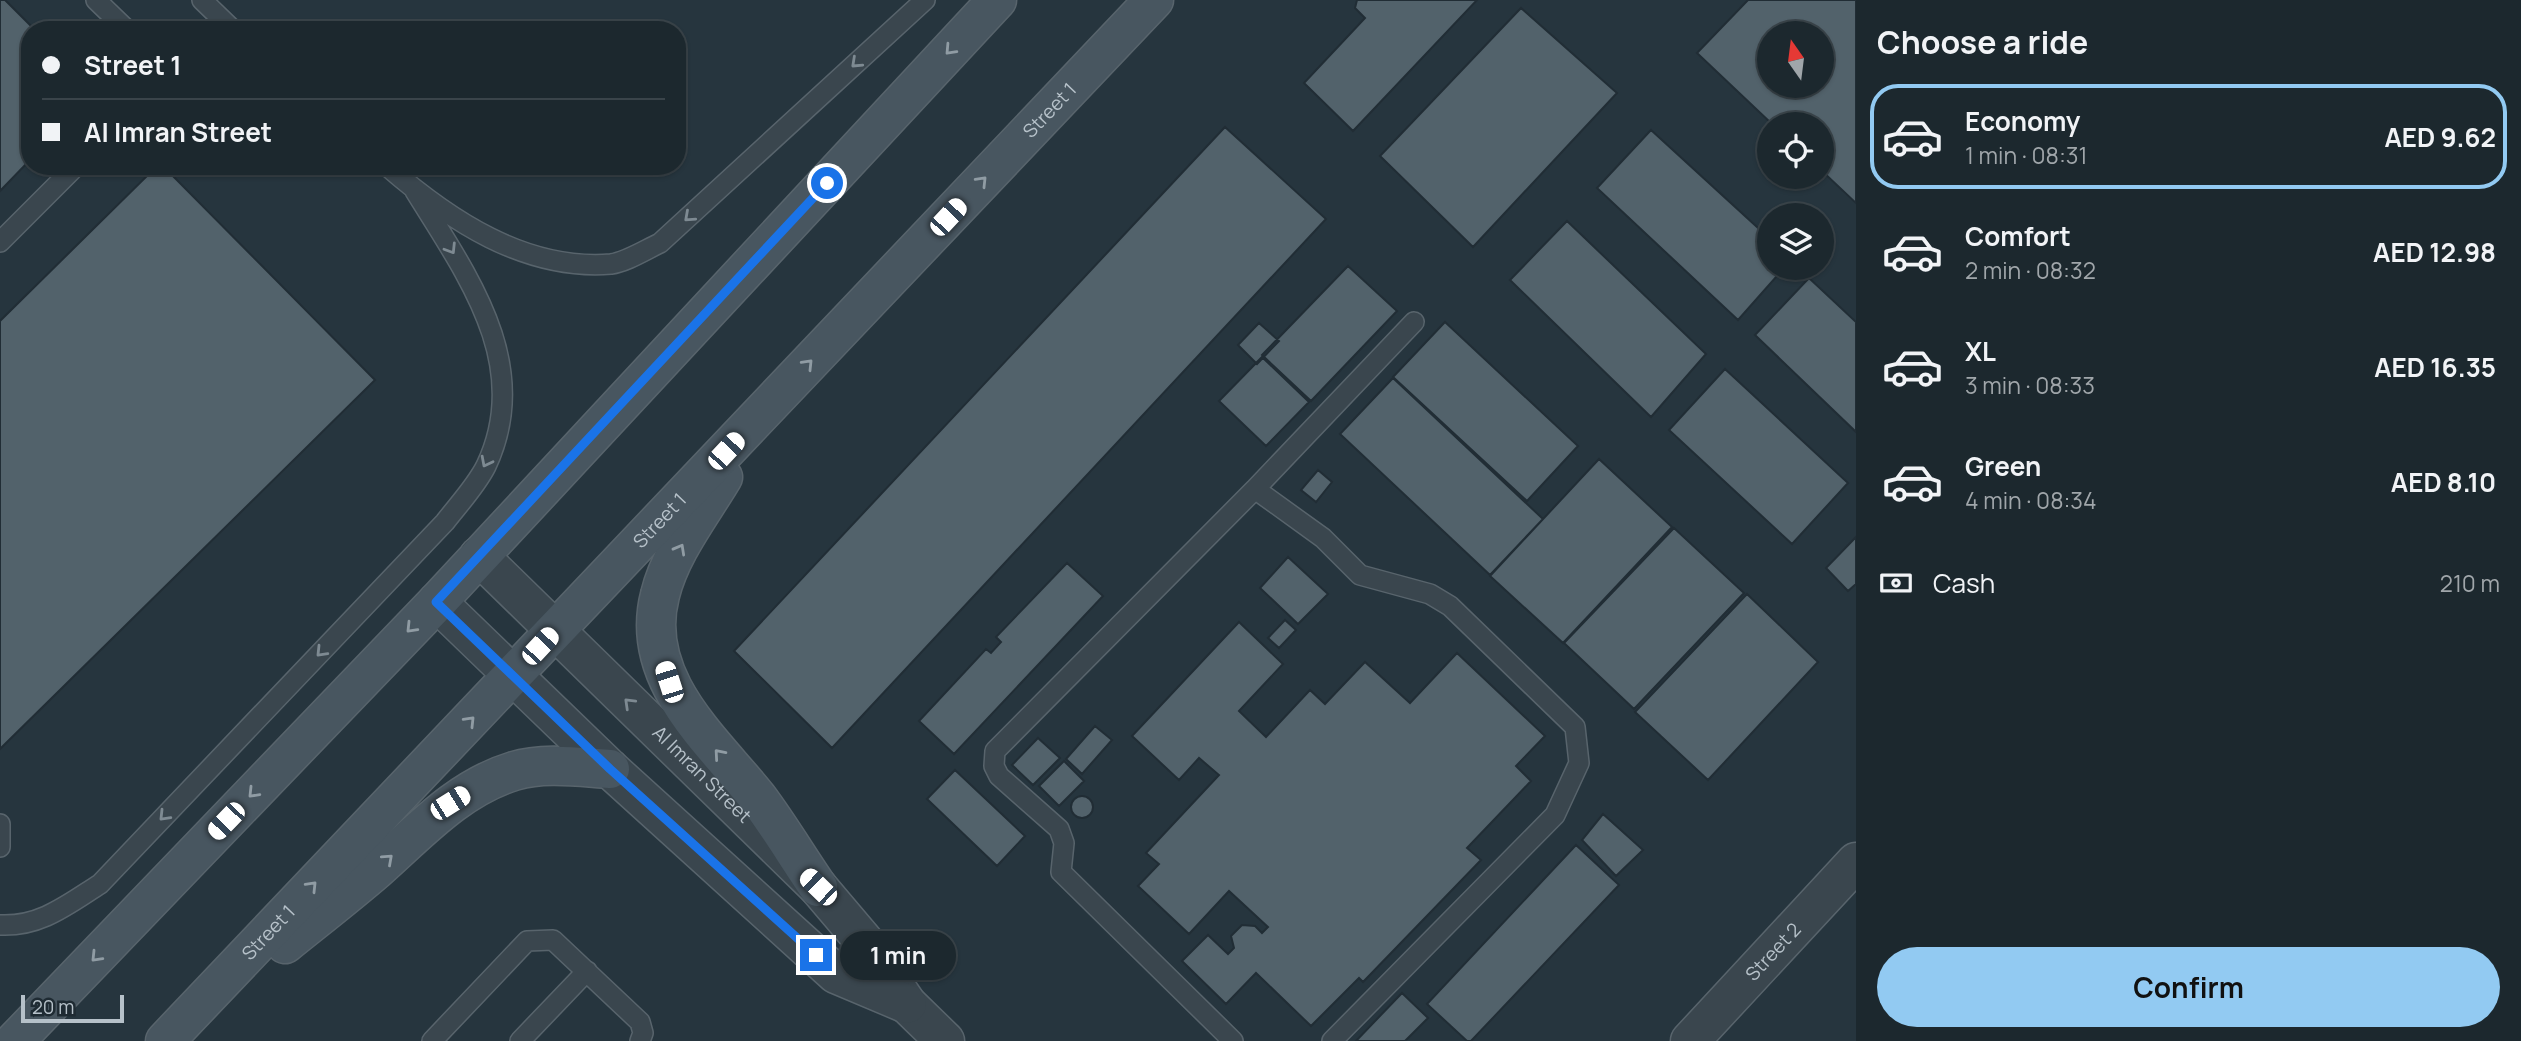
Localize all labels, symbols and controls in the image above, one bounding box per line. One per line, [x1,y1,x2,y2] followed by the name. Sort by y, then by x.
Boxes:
[1877,20,2088,64] text: Choose a ride
[1757,21,1834,98] north arrow
[1757,21,1834,280] map controls
[946,42,959,55] one-way arrow
[84,47,182,83] text: Street 1
[851,55,864,67] one-way arrow
[1017,77,1082,143] street label: Street 1
[1965,103,2080,139] text: Economy
[1881,105,1944,168] icon: car
[1757,112,1834,189] button: locate
[84,114,272,150] text: Al Imran Street
[2384,119,2496,155] text: AED 9.62
[1965,139,2087,171] text: 1 min · 08:31
[811,167,843,199] route start
[973,176,986,189] one-way arrow
[926,194,971,240] car
[1757,203,1834,280] button: layers
[684,209,697,221] one-way arrow
[1965,218,2071,254] text: Comfort
[1881,220,1944,283] icon: car
[2373,234,2496,270] text: AED 12.98
[443,242,456,255] one-way arrow
[1965,254,2096,286] text: 2 min · 08:32
[1965,333,1996,369] text: XL
[1881,335,1944,398] icon: car
[2374,349,2496,385] text: AED 16.35
[800,359,813,372] one-way arrow
[1965,369,2095,401] text: 3 min · 08:33
[704,428,749,474] car
[1965,448,2041,484] text: Green
[1881,450,1944,513] icon: car
[481,455,495,468] one-way arrow
[2391,464,2496,500] text: AED 8.10
[1965,484,2097,516] text: 4 min · 08:34
[627,487,692,554] street label: Street 1
[672,544,685,556] one-way arrow
[1877,564,1915,602] icon: cash
[1933,565,1995,601] text: Cash
[2440,567,2500,599] text: 210 m
[406,620,419,633] one-way arrow
[518,623,563,669] car
[317,644,330,657] one-way arrow
[653,659,686,705] car
[624,698,637,711] one-way arrow
[461,716,474,729] one-way arrow
[647,720,757,828] street label: Al Imran Street
[714,749,727,762] one-way arrow
[427,783,474,823] car
[249,784,262,797] one-way arrow
[204,799,249,843] car
[160,808,173,821] one-way arrow
[380,855,393,868] one-way arrow
[796,865,841,909] car
[304,881,317,894] one-way arrow
[236,899,301,966] street label: Street 1
[1739,917,1806,986] street label: Street 2
[840,930,956,979] callout: 1 min
[800,939,832,971] route end
[870,939,926,971] text: 1 min
[1877,947,2500,1027] button: Confirm
[91,949,104,962] one-way arrow
[21,992,124,1024] scale bar
[32,994,74,1020] text: 20 m

